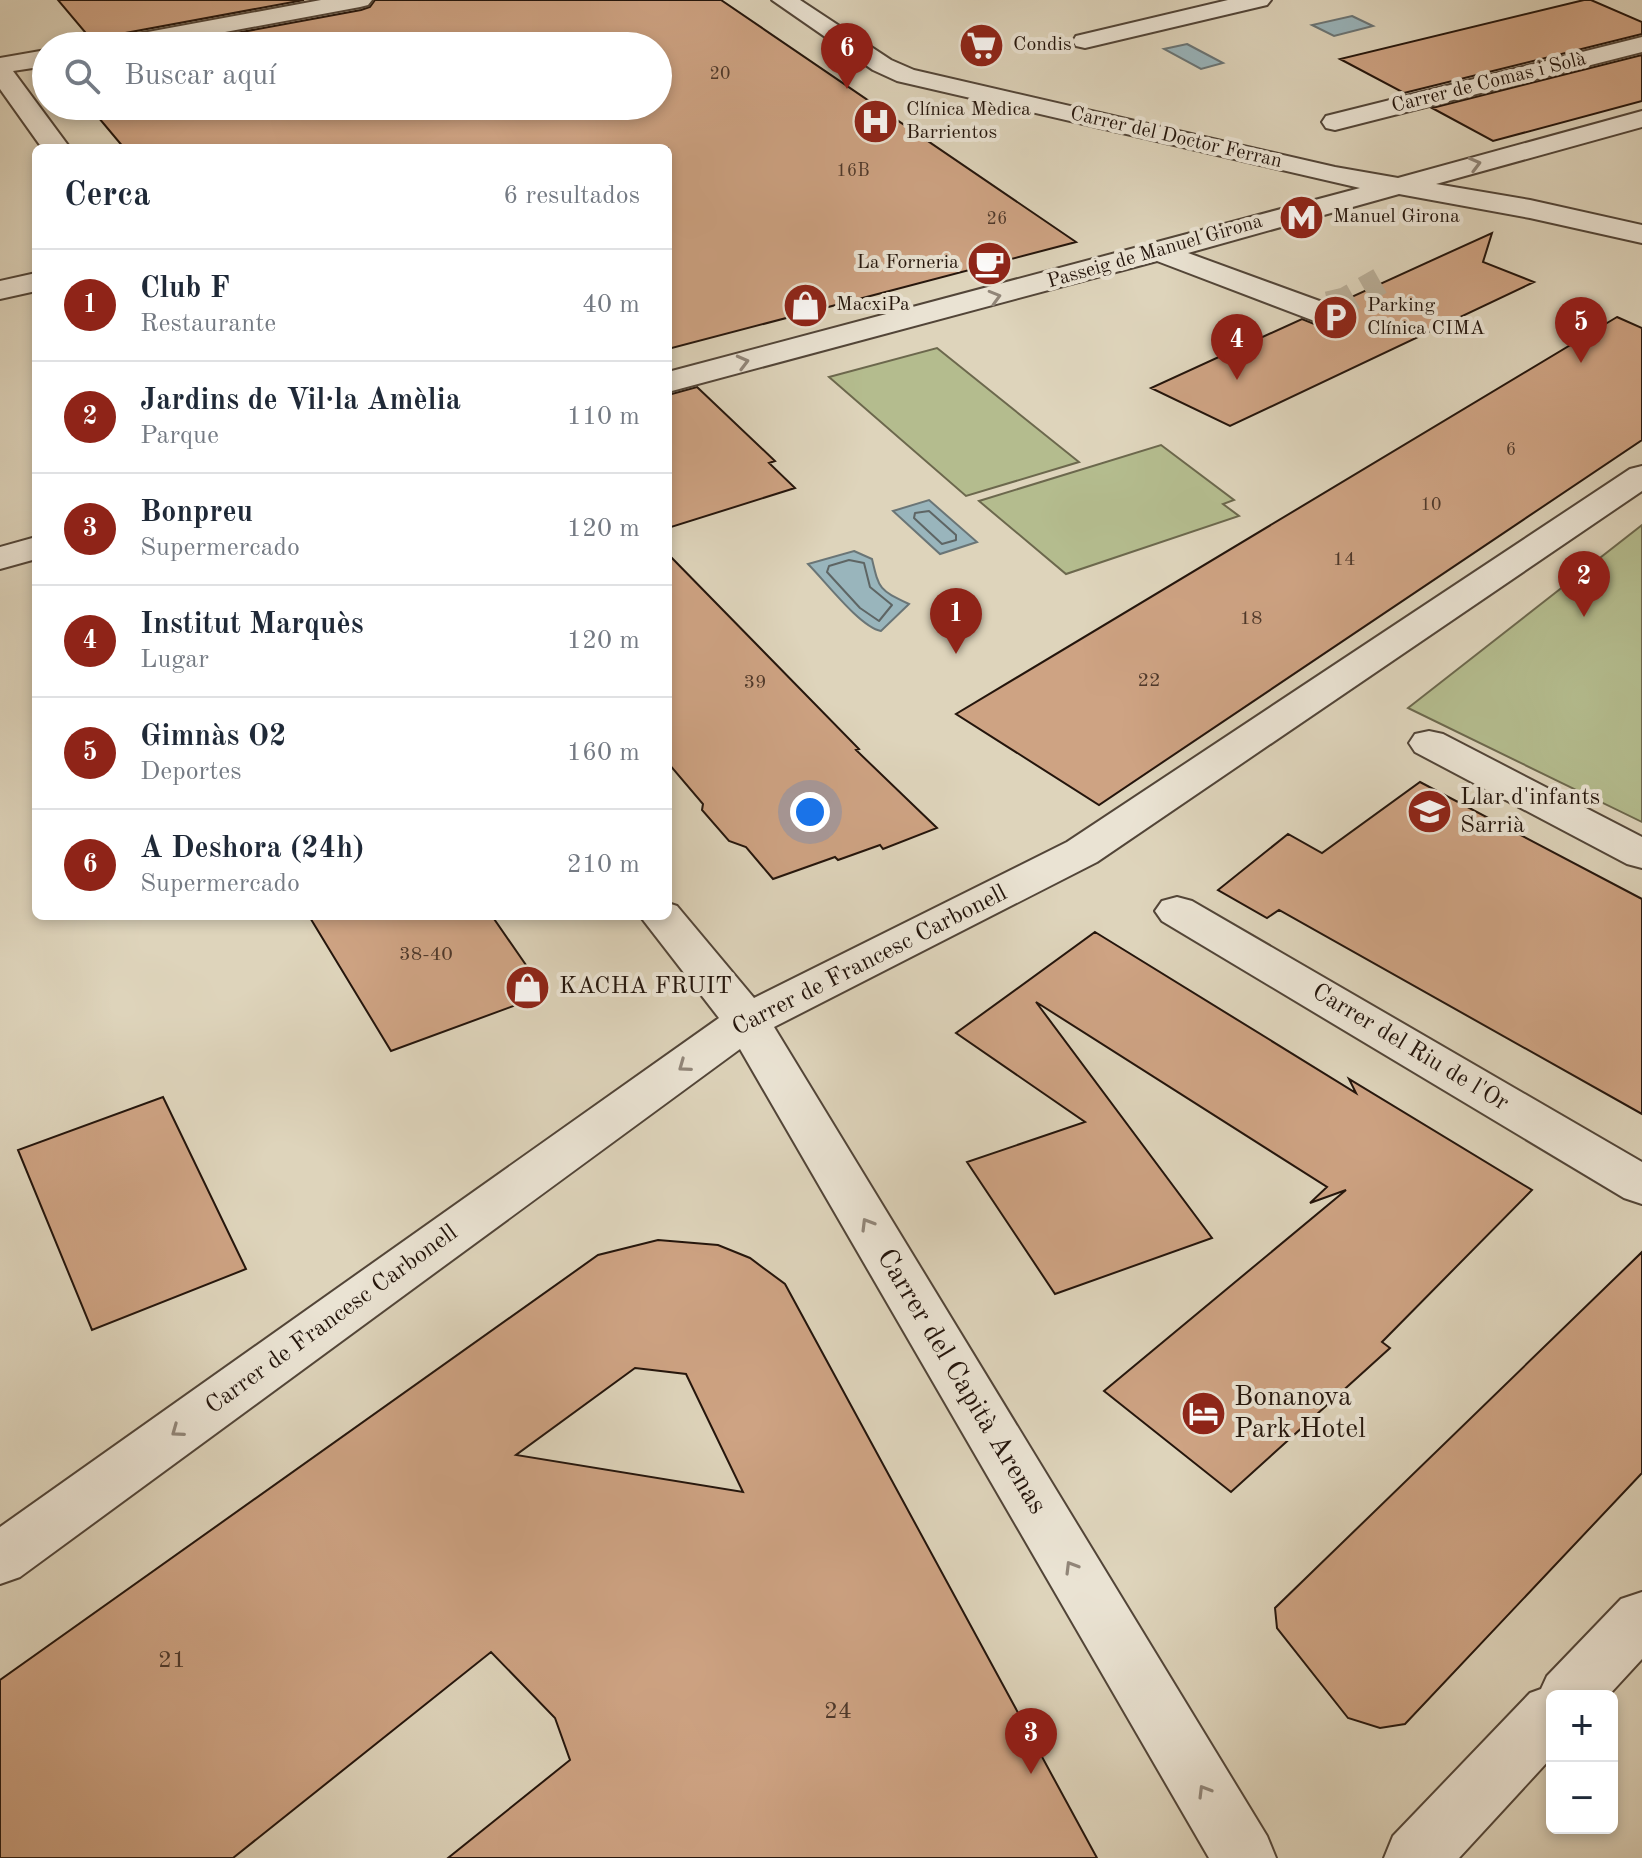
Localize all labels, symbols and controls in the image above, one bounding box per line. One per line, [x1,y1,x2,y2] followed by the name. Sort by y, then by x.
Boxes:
[958,21,1006,69] supermarket icon: Condis
[821,23,873,89] pin: 6
[32,32,672,120] search box
[1013,35,1072,55] place label: Condis
[1390,49,1589,117] street label: Carrer de Comas i Solà
[60,54,104,98] icon: search
[124,61,276,91] text: Buscar aquí
[710,65,730,83] house number: 20
[851,97,899,145] hospital icon: Clínica Mèdica Barrientos
[906,100,1031,143] place label: Clínica Mèdica Barrientos
[1068,104,1284,172] street label: Carrer del Doctor Ferran
[1467,156,1481,173] one-way arrow
[836,162,870,180] house number: 16B
[64,179,150,213] text: Cerca
[503,183,640,209] text: 6 resultados
[1278,193,1326,241] metro station icon: Manuel Girona
[1333,207,1460,227] place label: Manuel Girona
[987,210,1007,228] house number: 26
[1045,212,1265,292] street label: Passeig de Manuel Girona
[966,239,1014,287] cafe icon: La Forneria
[856,253,959,273] place label: La Forneria
[140,274,230,304] text: Club F
[781,281,829,329] shop icon: MacxiPa
[988,289,1001,306] one-way arrow
[82,292,98,318] text: 1
[582,292,640,318] text: 40 m
[1312,294,1360,342] parking icon: Parking Clínica CIMA
[836,295,910,315] place label: MacxiPa
[1367,296,1485,339] place label: Parking Clínica CIMA
[1555,297,1607,363] pin: 5
[140,311,276,337] text: Restaurante
[1211,314,1263,380] pin: 4
[736,355,750,372] one-way arrow
[140,386,461,416] text: Jardins de Vil·la Amèlia
[82,404,98,430] text: 2
[567,404,640,430] text: 110 m
[140,423,219,449] text: Parque
[1506,441,1516,459] house number: 6
[1421,496,1441,514] house number: 10
[140,498,253,528] text: Bonpreu
[82,516,98,542] text: 3
[567,516,640,542] text: 120 m
[140,535,300,561] text: Supermercado
[1332,550,1356,570] house number: 14
[1558,551,1610,617] pin: 2
[930,588,982,654] pin: 1
[1239,609,1263,629] house number: 18
[140,610,364,640] text: Institut Marquès
[82,628,98,654] text: 4
[567,628,640,654] text: 120 m
[140,647,209,673] text: Lugar
[1137,671,1161,691] house number: 22
[743,673,767,693] house number: 39
[140,722,286,752] text: Gimnàs O2
[82,740,98,766] text: 5
[567,740,640,766] text: 160 m
[140,759,242,785] text: Deportes
[1460,786,1600,838] place label: Llar d'infants Sarrià
[1405,788,1453,836] school or university icon: Llar d'infants Sarrià
[790,792,830,832] your location
[140,834,364,864] text: A Deshora (24h)
[82,852,98,878] text: 6
[567,852,640,878] text: 210 m
[140,871,300,897] text: Supermercado
[729,881,1011,1041] street label: Carrer de Francesc Carbonell
[399,945,453,965] house number: 38-40
[504,963,552,1011] shop icon: KACHA FRUIT
[559,975,732,999] place label: KACHA FRUIT
[1308,980,1512,1116] street label: Carrer del Riu de l'Or
[678,1056,692,1071] one-way arrow
[861,1218,876,1233] one-way arrow
[202,1221,462,1419] street label: Carrer de Francesc Carbonell
[871,1245,1051,1519] street label: Carrer del Capità Arenas
[1234,1384,1366,1444] place label: Bonanova Park Hotel
[1179,1390,1227,1438] hotel icon: Bonanova Park Hotel
[172,1421,186,1436] one-way arrow
[1065,1561,1081,1576] one-way arrow
[158,1649,186,1673] house number: 21
[1546,1690,1618,1834] map controls
[1546,1690,1618,1762] button: +
[824,1700,852,1724] house number: 24
[1005,1708,1057,1774] pin: 3
[1546,1762,1618,1834] button: −
[1198,1785,1214,1800] one-way arrow

